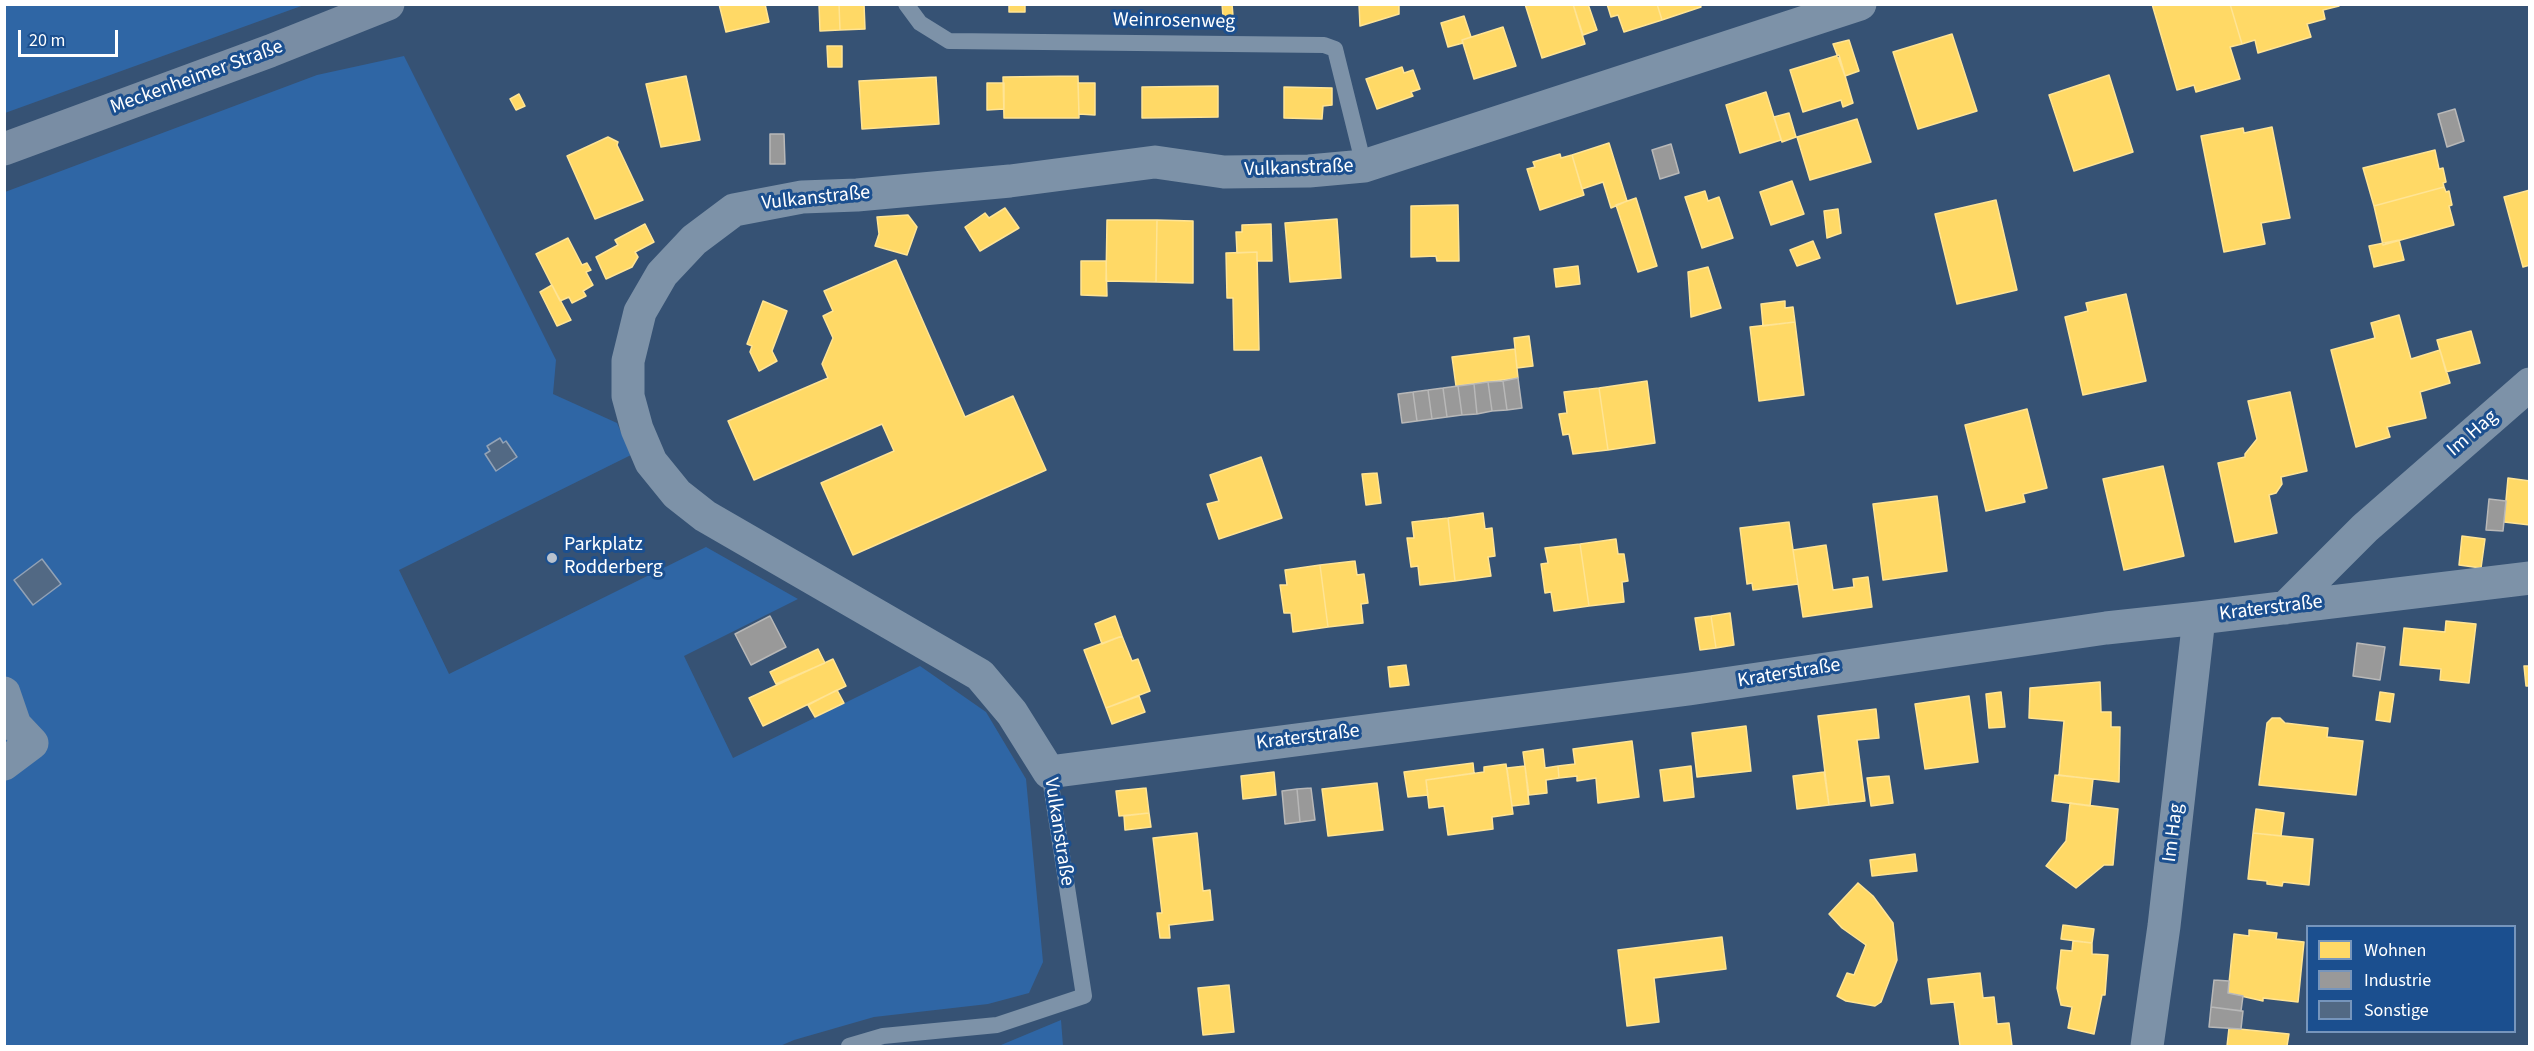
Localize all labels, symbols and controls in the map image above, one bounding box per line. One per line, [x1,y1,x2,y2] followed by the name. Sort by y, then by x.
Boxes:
[1113,9,1235,35] street label: Weinrosenweg
[21,18,122,56] scale bar
[29,28,65,53] text: 20 m
[107,36,287,120] street label: Meckenheimer Straße
[1244,155,1354,183] street label: Vulkanstraße
[760,181,872,217] street label: Vulkanstraße
[2443,406,2503,462] street label: Im Hag
[564,534,663,581] place label: Parkplatz Rodderberg
[545,551,559,565] marker: Parkplatz Rodderberg
[2218,591,2324,627] street label: Kraterstraße
[1736,654,1842,694] street label: Kraterstraße
[1255,720,1361,756] street label: Kraterstraße
[1038,776,1078,888] street label: Vulkanstraße
[2158,802,2190,864] street label: Im Hag
[2306,925,2516,1033] legend
[2364,938,2426,963] text: Wohnen
[2364,968,2431,993] text: Industrie
[2364,998,2429,1023] text: Sonstige

